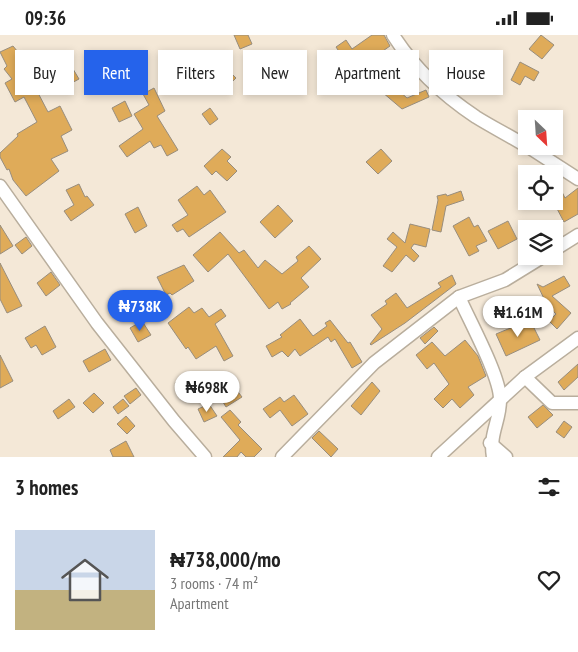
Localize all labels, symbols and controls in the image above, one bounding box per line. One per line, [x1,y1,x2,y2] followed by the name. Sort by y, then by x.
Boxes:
[25,6,66,30] text: 09:36
[15,50,74,95] chip: Buy
[84,50,148,95] chip: Rent
[158,50,233,95] chip: Filters
[243,50,307,95] chip: New
[317,50,419,95] chip: Apartment
[429,50,503,95] chip: House
[518,110,562,155] north arrow
[518,110,563,265] map controls
[518,165,563,210] button: locate
[518,220,563,265] button: layers
[105,289,175,332] pin: ₦738K
[477,295,559,338] pin: ₦1.61M
[119,296,161,316] text: ₦738K
[494,302,542,322] text: ₦1.61M
[172,371,242,413] pin: ₦698K
[186,377,228,397] text: ₦698K
[535,473,563,501] icon: filters
[15,474,78,501] text: 3 homes
[170,546,281,573] text: ₦738,000/mo
[55,550,115,610] icon: home
[535,566,563,594] icon: heart
[170,573,258,593] text: 3 rooms · 74 m²
[170,593,229,613] text: Apartment

